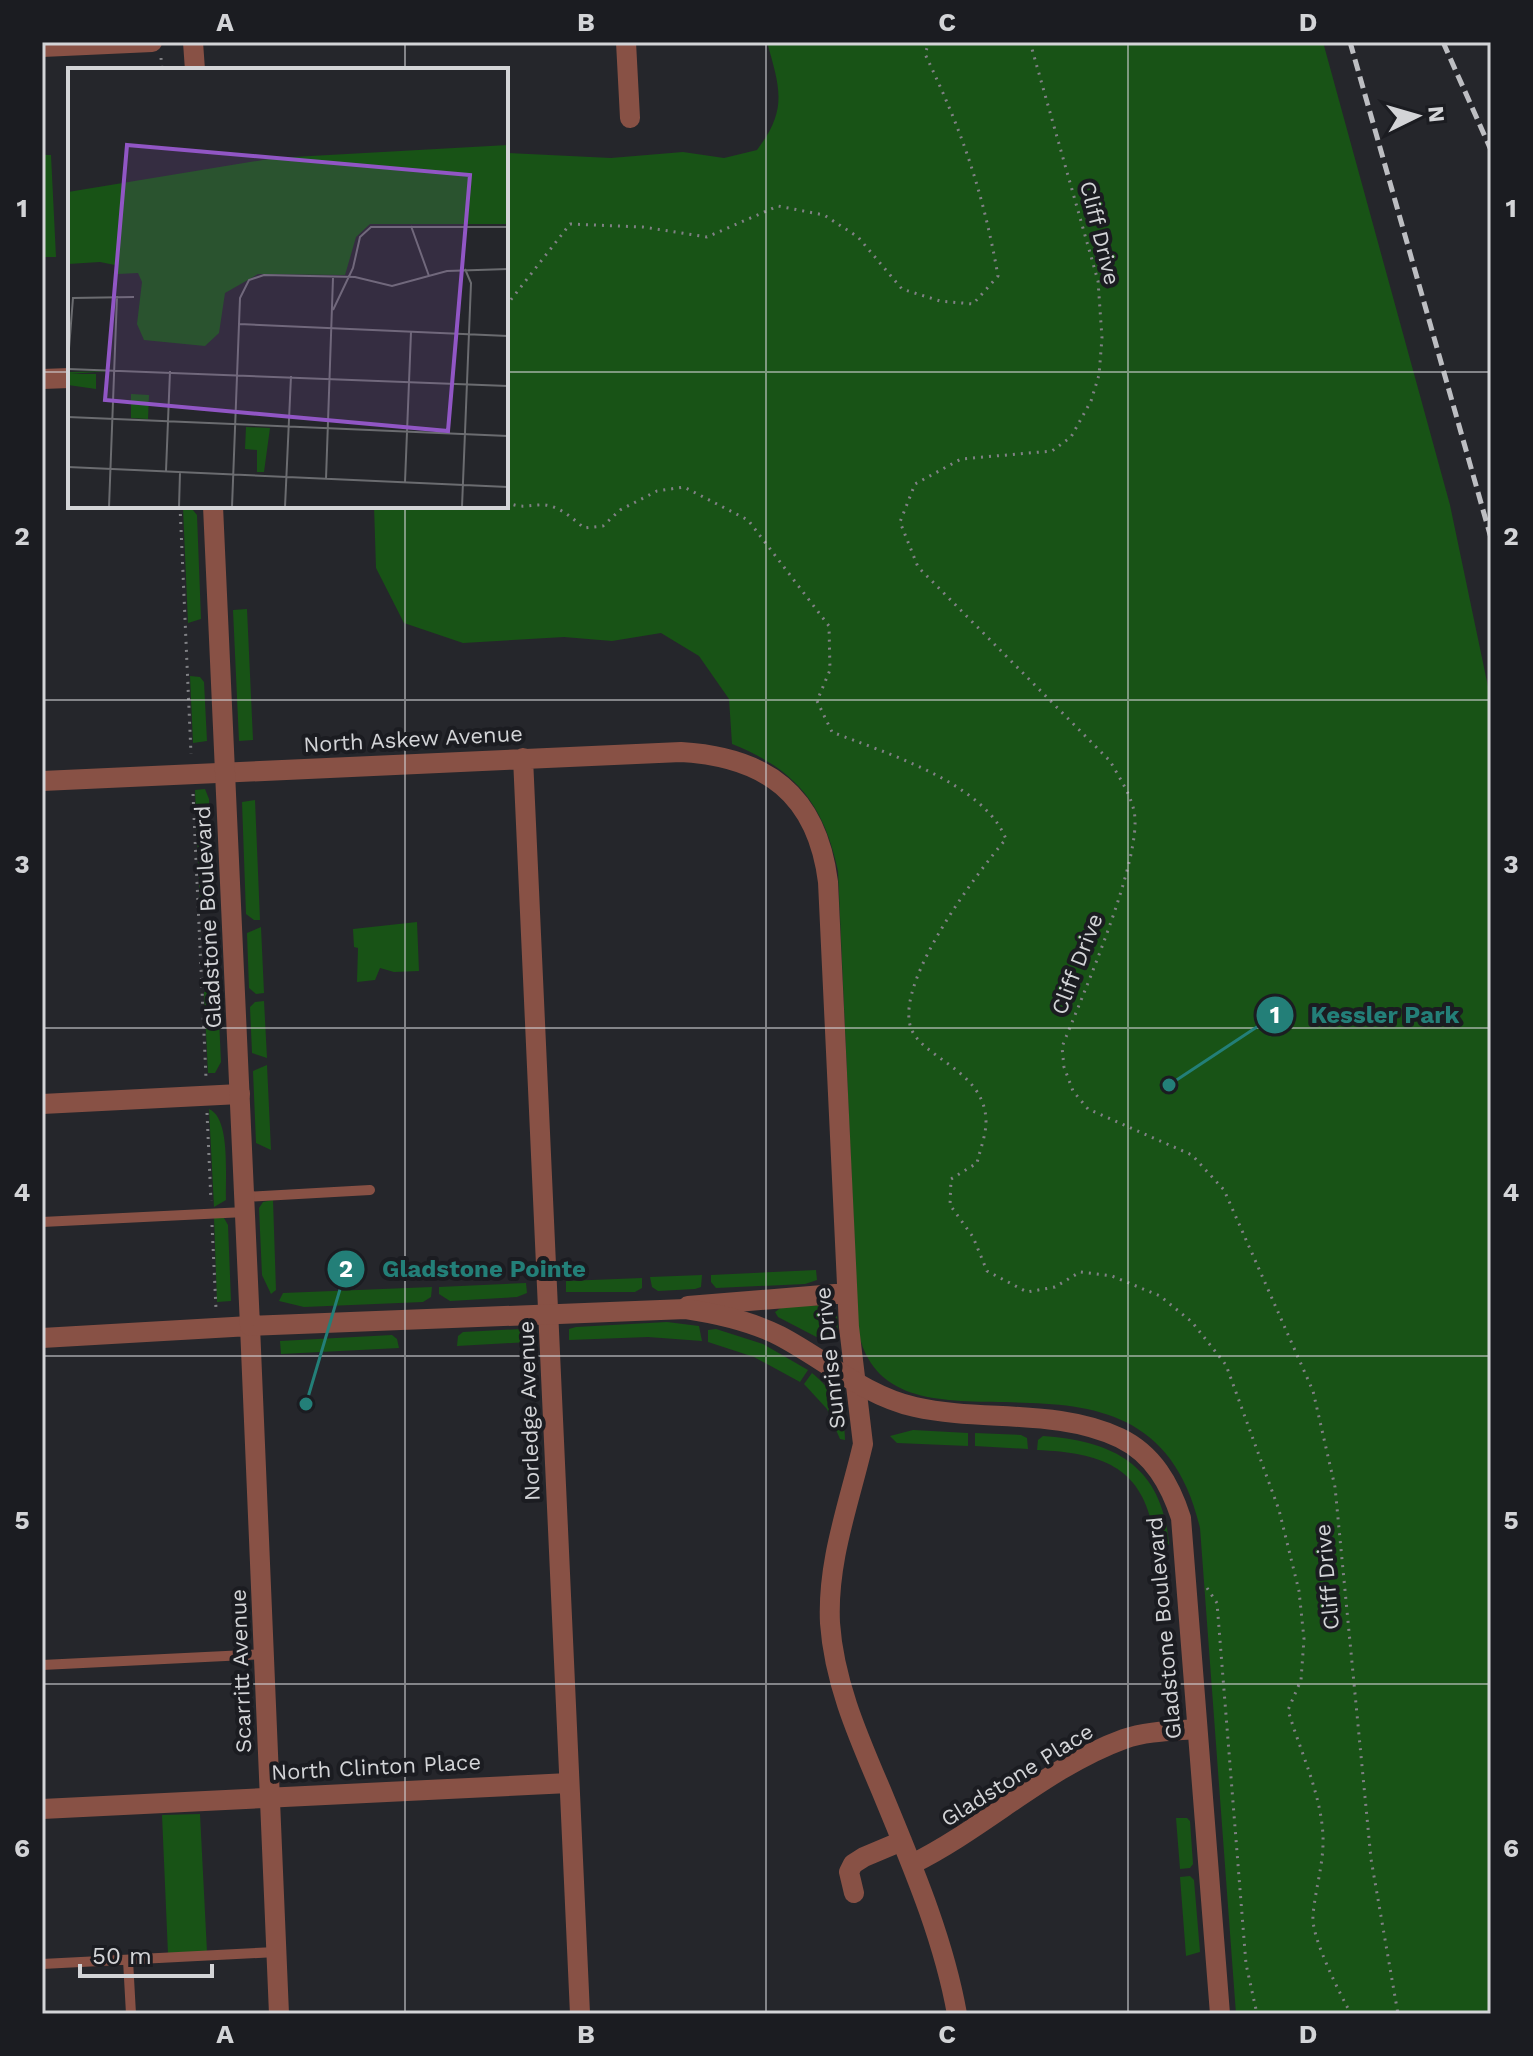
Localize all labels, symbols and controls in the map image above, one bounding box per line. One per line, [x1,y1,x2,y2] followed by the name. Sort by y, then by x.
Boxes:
[216,7,234,37] text: A
[577,7,595,37] text: B
[938,7,956,37] text: C
[1299,7,1317,37] text: D
[68,68,508,508] inset map
[1377,76,1457,156] north arrow
[1423,105,1450,124] text: N
[1075,178,1125,288] street label: Cliff Drive
[16,193,28,223] text: 1
[1505,193,1517,223] text: 1
[14,521,30,551] text: 2
[1503,521,1519,551] text: 2
[303,721,523,757] street label: North Askew Avenue
[190,805,226,1029] street label: Gladstone Boulevard
[14,849,30,879] text: 3
[1503,849,1519,879] text: 3
[1046,910,1108,1018] street label: Cliff Drive
[1255,991,1476,1039] callout: Kessler Park
[1270,1001,1280,1029] text: 1
[1311,1001,1460,1029] text: Kessler Park
[14,1177,31,1207] text: 4
[1503,1177,1520,1207] text: 4
[326,1245,602,1293] callout: Gladstone Pointe
[339,1255,353,1283] text: 2
[382,1255,586,1283] text: Gladstone Pointe
[810,1286,850,1430] street label: Sunrise Drive
[513,1321,545,1501] street label: Norledge Avenue
[14,1505,30,1535] text: 5
[1503,1505,1519,1535] text: 5
[1142,1516,1186,1740] street label: Gladstone Boulevard
[1310,1523,1344,1631] street label: Cliff Drive
[226,1589,256,1753] street label: Scarritt Avenue
[936,1718,1098,1832] street label: Gladstone Place
[270,1749,482,1785] street label: North Clinton Place
[14,1833,30,1863] text: 6
[1503,1833,1519,1863] text: 6
[80,1928,212,1978] scale bar
[92,1942,152,1970] text: 50 m
[216,2019,234,2049] text: A
[577,2019,595,2049] text: B
[938,2019,956,2049] text: C
[1299,2019,1317,2049] text: D

